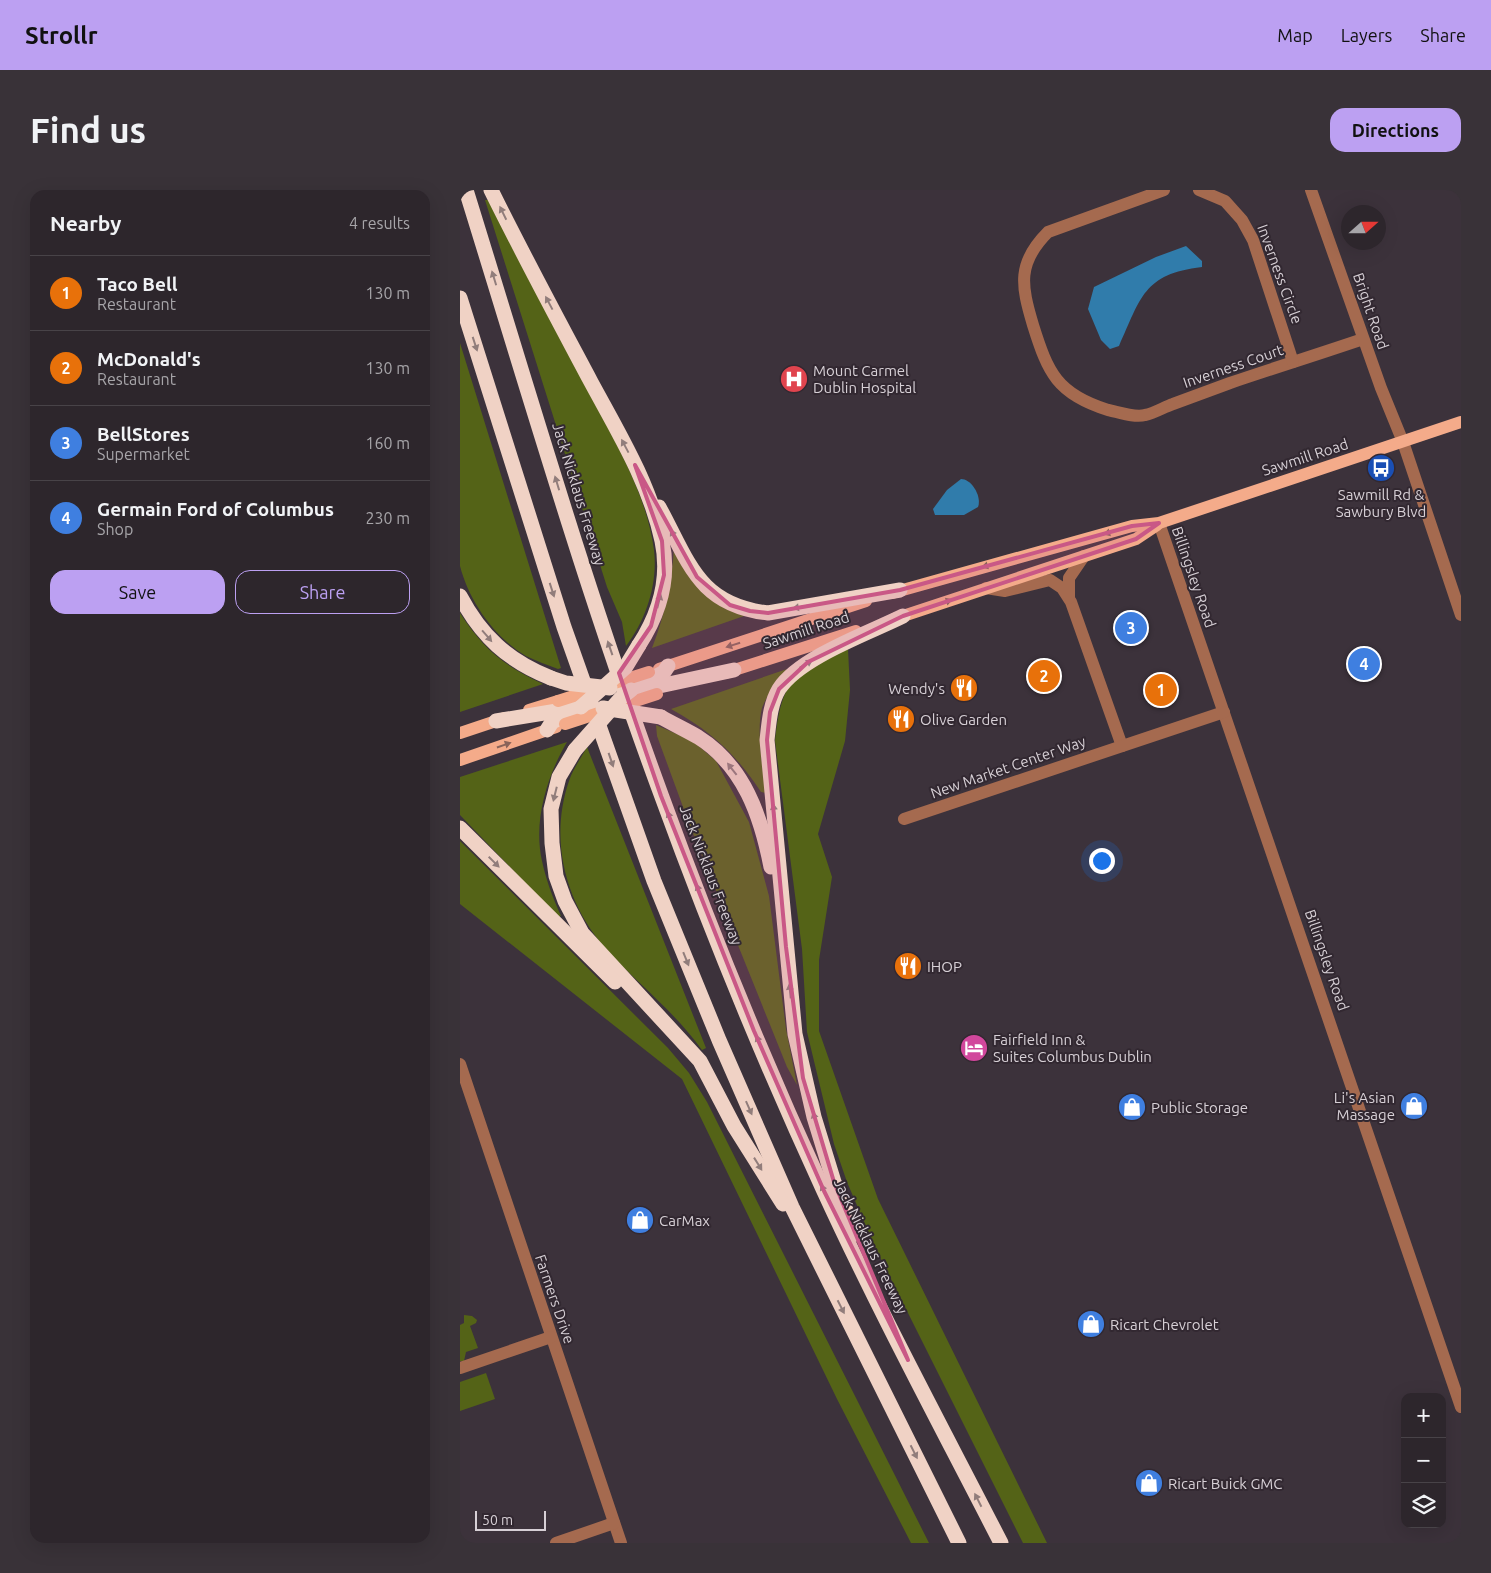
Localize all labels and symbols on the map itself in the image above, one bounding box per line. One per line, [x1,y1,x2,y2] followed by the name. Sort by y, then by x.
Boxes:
[1341,205,1386,250] north arrow
[499,206,507,220] one-way arrow
[1254,222,1306,326] street label: Inverness Circle
[1350,270,1392,352] street label: Bright Road
[489,271,497,286] one-way arrow
[544,296,553,310] one-way arrow
[471,337,479,352] one-way arrow
[1181,341,1286,391] street label: Inverness Court
[813,362,916,396] place label: Mount Carmel Dublin Hospital
[779,364,809,394] hospital icon: Mount Carmel Dublin Hospital
[549,420,609,568] street label: Jack Nicklaus Freeway
[1260,435,1350,479] street label: Sawmill Road
[621,440,630,453] one-way arrow
[1366,453,1396,483] bus stop icon: Sawmill Rd & Sawbury Blvd
[553,476,561,491] one-way arrow
[1336,486,1426,520] place label: Sawmill Rd & Sawbury Blvd
[1169,524,1219,630] street label: Billingsley Road
[1104,528,1119,536] one-way arrow
[670,529,679,542] one-way arrow
[981,561,996,569] one-way arrow
[548,583,556,598] one-way arrow
[655,594,663,609] one-way arrow
[937,598,952,606] one-way arrow
[792,604,808,612] one-way arrow
[761,608,851,652] street label: Sawmill Road
[1115,609,1147,647] pin: 3
[481,629,492,642] one-way arrow
[606,640,613,655] one-way arrow
[726,641,741,649] one-way arrow
[1348,645,1380,683] pin: 4
[1028,657,1060,695] pin: 2
[800,659,813,668] one-way arrow
[1145,671,1177,709] pin: 1
[949,673,979,703] restaurant icon: Wendy's
[888,680,945,697] place label: Wendy's
[886,704,916,734] restaurant icon: Olive Garden
[920,711,1007,728] place label: Olive Garden
[928,732,1088,802] street label: New Market Center Way
[496,741,511,749] one-way arrow
[607,753,615,768] one-way arrow
[727,762,737,776] one-way arrow
[551,787,559,802] one-way arrow
[676,803,746,947] street label: Jack Nicklaus Freeway
[770,803,778,819] one-way arrow
[666,810,673,825] one-way arrow
[1089,848,1115,874] your location
[488,856,500,868] one-way arrow
[694,884,702,899] one-way arrow
[1302,907,1352,1013] street label: Billingsley Road
[893,951,923,981] restaurant icon: IHOP
[682,952,690,966] one-way arrow
[927,958,962,975] place label: IHOP
[786,982,794,998] one-way arrow
[993,1031,1152,1065] place label: Fairfield Inn & Suites Columbus Dublin
[959,1033,989,1063] hotel icon: Fairfield Inn & Suites Columbus Dublin
[755,1035,763,1049] one-way arrow
[1334,1089,1395,1123] place label: Li's Asian Massage
[1399,1091,1429,1121] shop icon: Li's Asian Massage
[1117,1092,1147,1122] shop icon: Public Storage
[1151,1099,1248,1116] place label: Public Storage
[746,1101,754,1115] one-way arrow
[810,1112,818,1127] one-way arrow
[753,1158,763,1171] one-way arrow
[831,1176,911,1316] street label: Jack Nicklaus Freeway
[820,1184,828,1198] one-way arrow
[625,1205,655,1235] shop icon: CarMax
[659,1212,710,1229] place label: CarMax
[532,1252,578,1346] street label: Farmers Drive
[837,1299,845,1314] one-way arrow
[1076,1309,1106,1339] shop icon: Ricart Chevrolet
[1110,1316,1219,1333] place label: Ricart Chevrolet
[910,1445,918,1459] one-way arrow
[1134,1468,1164,1498] shop icon: Ricart Buick GMC
[1168,1475,1283,1492] place label: Ricart Buick GMC
[974,1492,982,1507] one-way arrow
[475,1508,546,1531] scale bar

